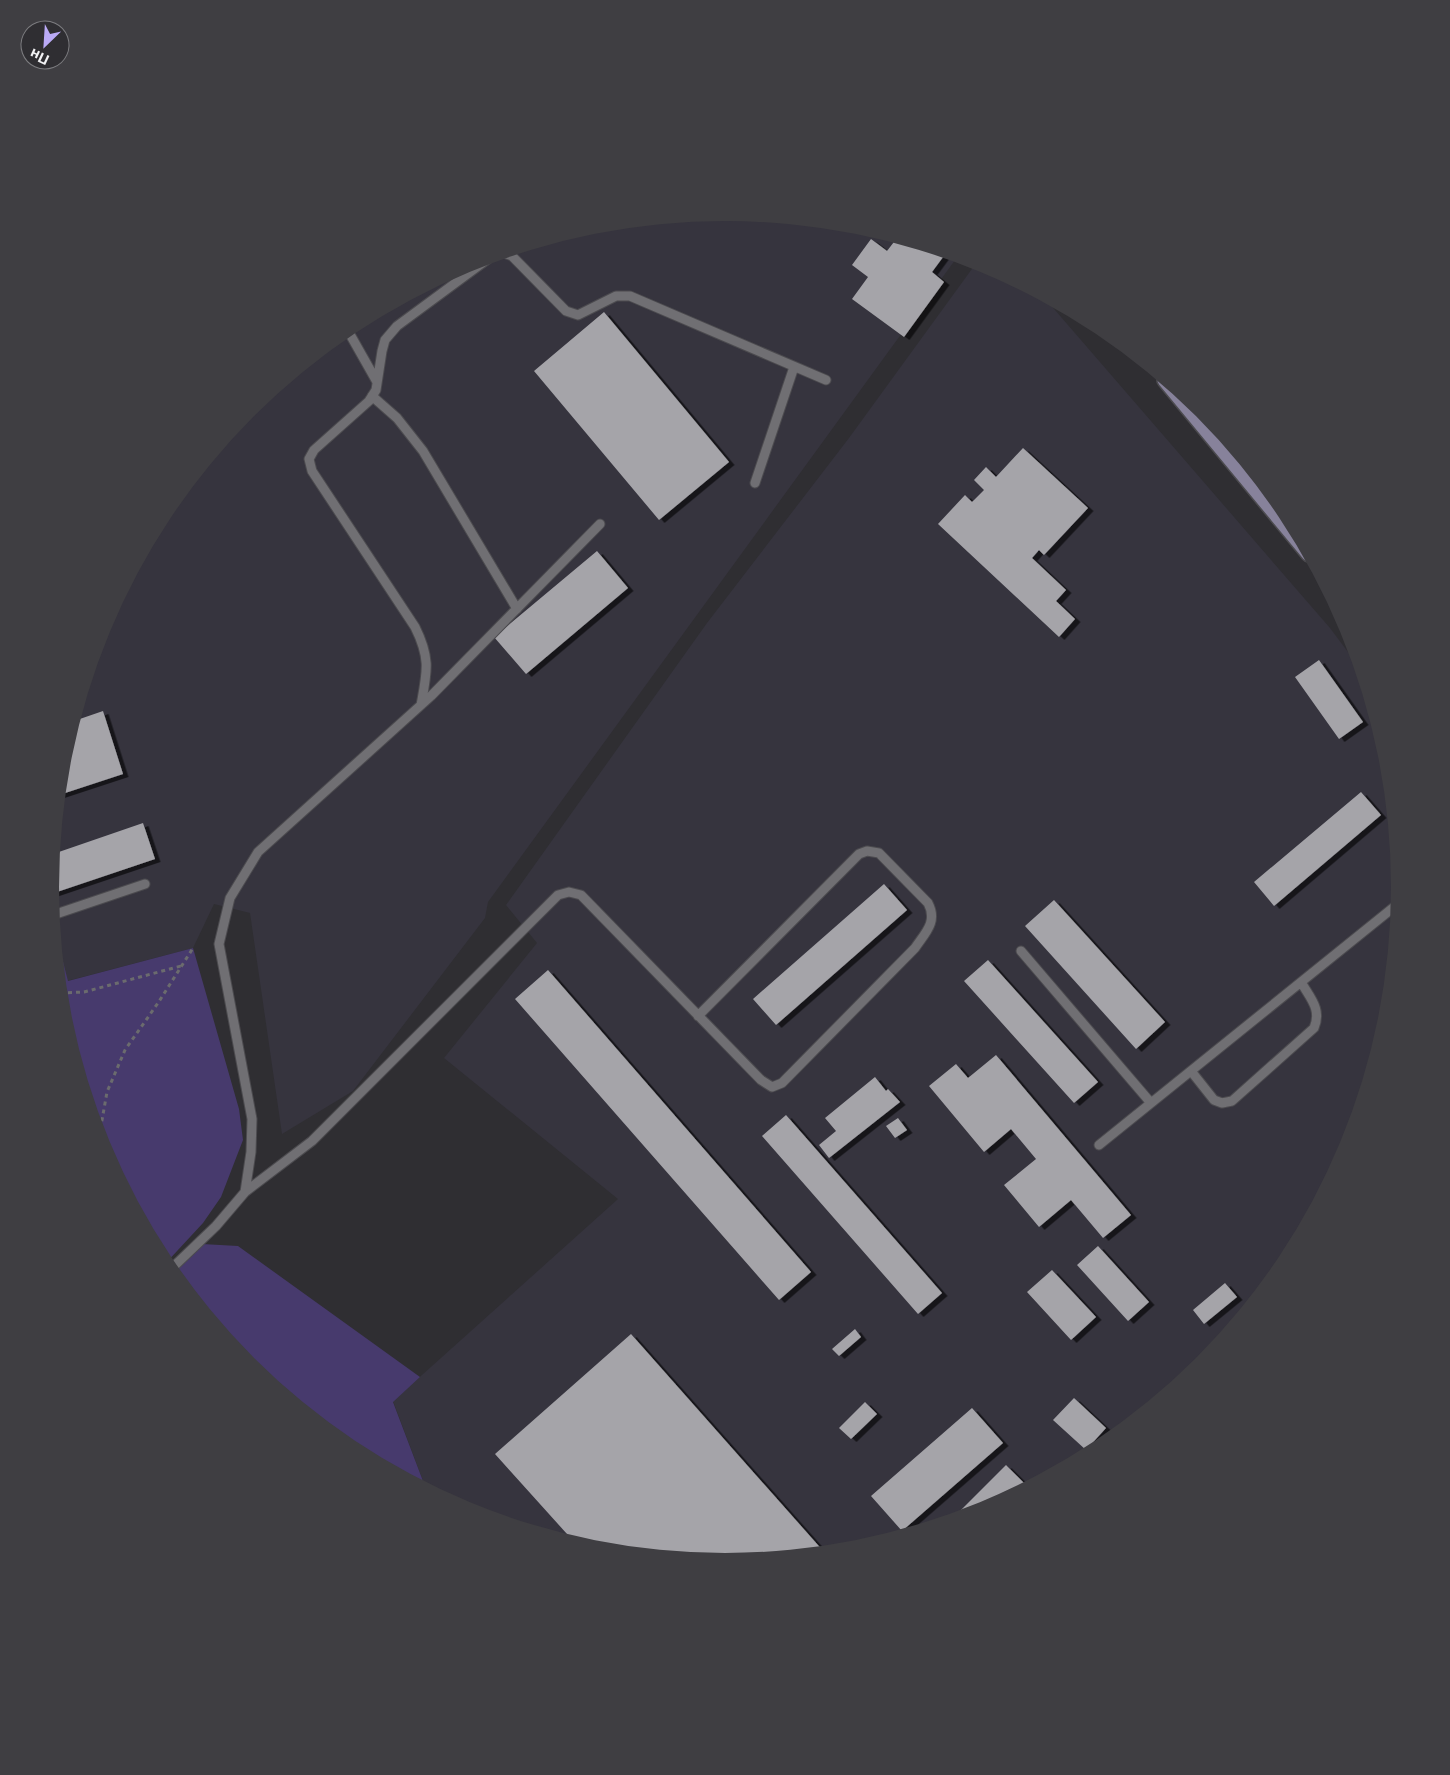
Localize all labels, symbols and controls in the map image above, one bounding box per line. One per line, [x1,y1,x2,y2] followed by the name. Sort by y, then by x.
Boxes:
[20,20,70,70] north arrow
[26,44,52,70] text: Пн

